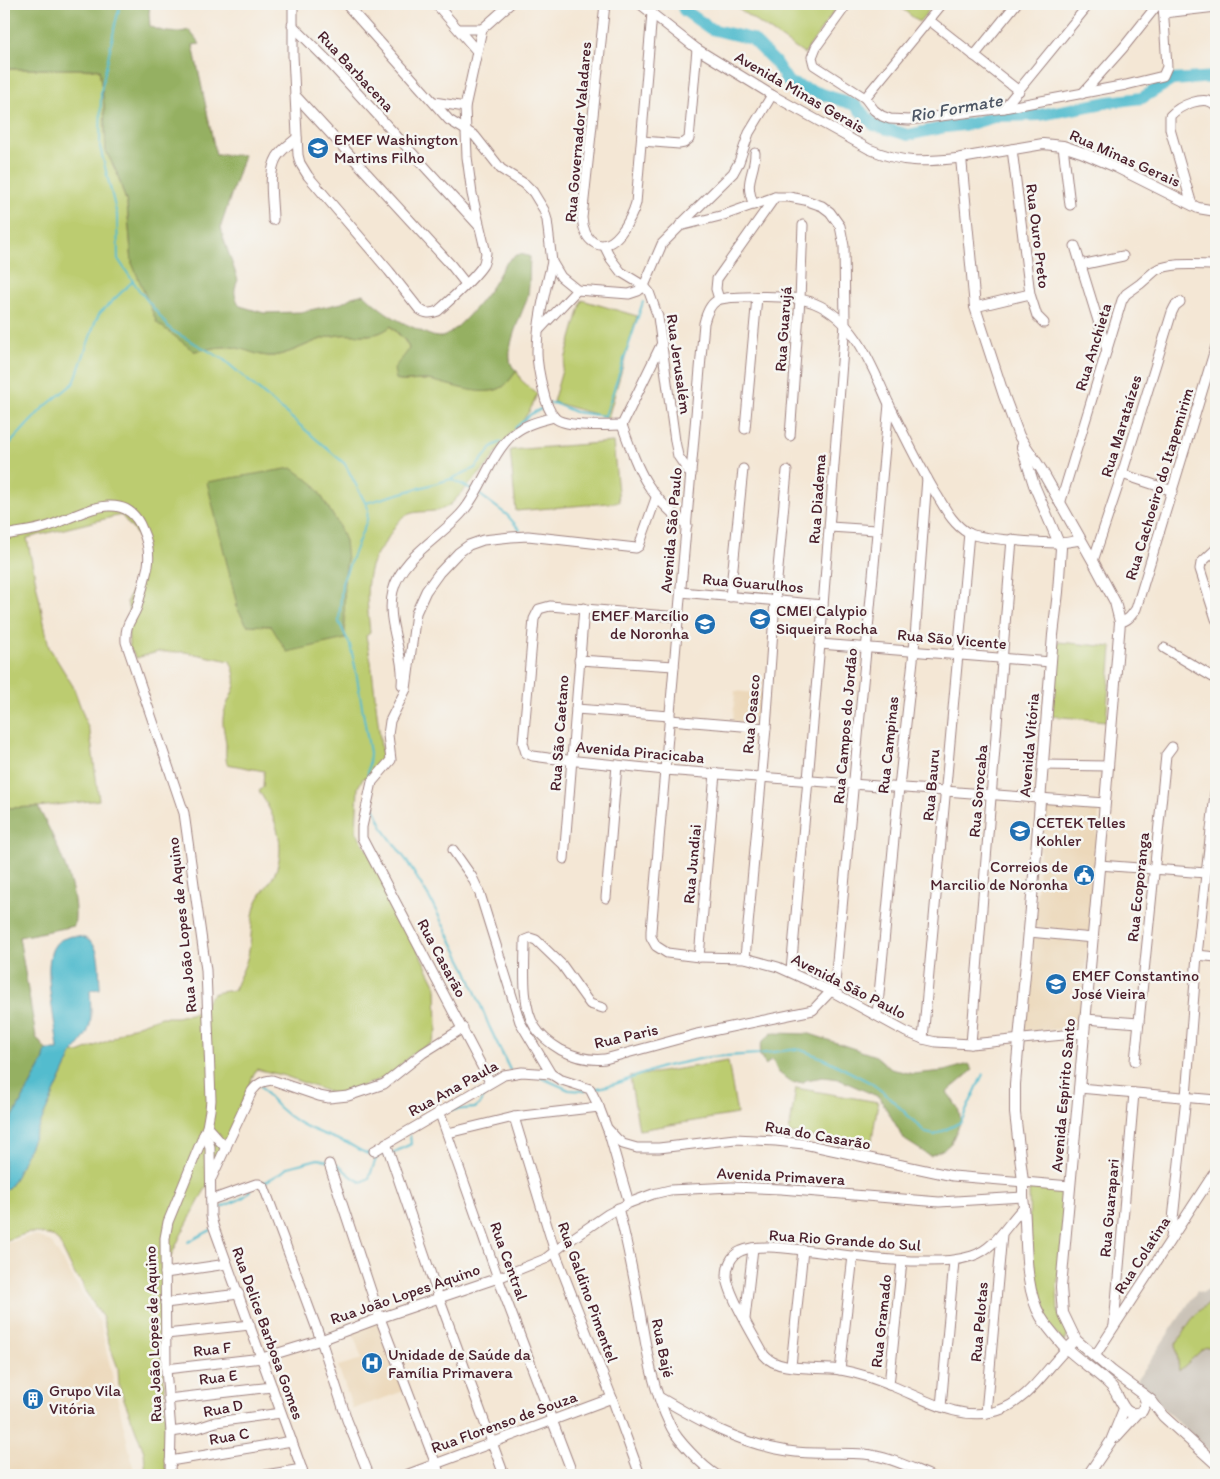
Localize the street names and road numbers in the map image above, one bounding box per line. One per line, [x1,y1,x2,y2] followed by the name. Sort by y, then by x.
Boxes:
[314,27,399,116] street label: Rua Barbacena
[561,41,595,223] street label: Rua Governador Valadares
[731,47,869,137] street label: Avenida Minas Gerais
[1067,125,1183,191] street label: Rua Minas Gerais
[1022,182,1054,290] street label: Rua Ouro Preto
[771,285,796,372] street label: Rua Guarujá
[1071,301,1115,393] street label: Rua Anchieta
[663,313,696,416] street label: Rua Jerusalém
[1096,372,1146,480] street label: Rua Marataízes
[1121,385,1198,583] street label: Rua Cachoeiro do Itapemirim
[804,453,830,545] street label: Rua Diadema
[656,466,686,594] street label: Avenida São Paulo
[702,569,804,597] street label: Rua Guarulhos
[896,625,1008,653] street label: Rua São Vicente
[829,647,861,805] street label: Rua Campos do Jordão
[738,673,764,755] street label: Rua Osasco
[545,674,573,792] street label: Rua São Caetano
[1015,691,1043,798] street label: Avenida Vitória
[873,695,903,795] street label: Rua Campinas
[575,737,705,767] street label: Avenida Piracicaba
[964,743,992,838] street label: Rua Sorocaba
[918,748,944,822] street label: Rua Bauru
[679,823,705,905] street label: Rua Jundiai
[1123,831,1153,943] street label: Rua Ecoporanga
[163,836,201,1014] street label: Rua João Lopes de Aquino
[413,915,471,1001] street label: Rua Casarão
[789,949,909,1023] street label: Avenida São Paulo
[1047,1017,1079,1173] street label: Avenida Espírito Santo
[592,1019,660,1053] street label: Rua Paris
[405,1055,502,1120] street label: Rua Ana Paula
[764,1116,872,1154] street label: Rua do Casarão
[1095,1158,1123,1258] street label: Rua Guarapari
[716,1163,846,1189] street label: Avenida Primavera
[1110,1212,1175,1297] street label: Rua Colatina
[486,1219,532,1303] street label: Rua Central
[554,1219,622,1365] street label: Rua Galdino Pimentel
[768,1225,922,1255] street label: Rua Rio Grande do Sul
[228,1244,308,1422] street label: Rua Delice Barbosa Gomes
[140,1245,166,1423] street label: Rua João Lopes de Aquino
[328,1259,482,1329] street label: Rua João Lopes Aquino
[867,1273,895,1369] street label: Rua Gramado
[966,1281,992,1363] street label: Rua Pelotas
[647,1317,679,1379] street label: Rua Bajé
[192,1337,233,1361] street label: Rua F
[198,1365,239,1389] street label: Rua E
[428,1386,580,1457] street label: Rua Florenso de Souza
[201,1395,245,1421] street label: Rua D
[208,1423,250,1449] street label: Rua C

